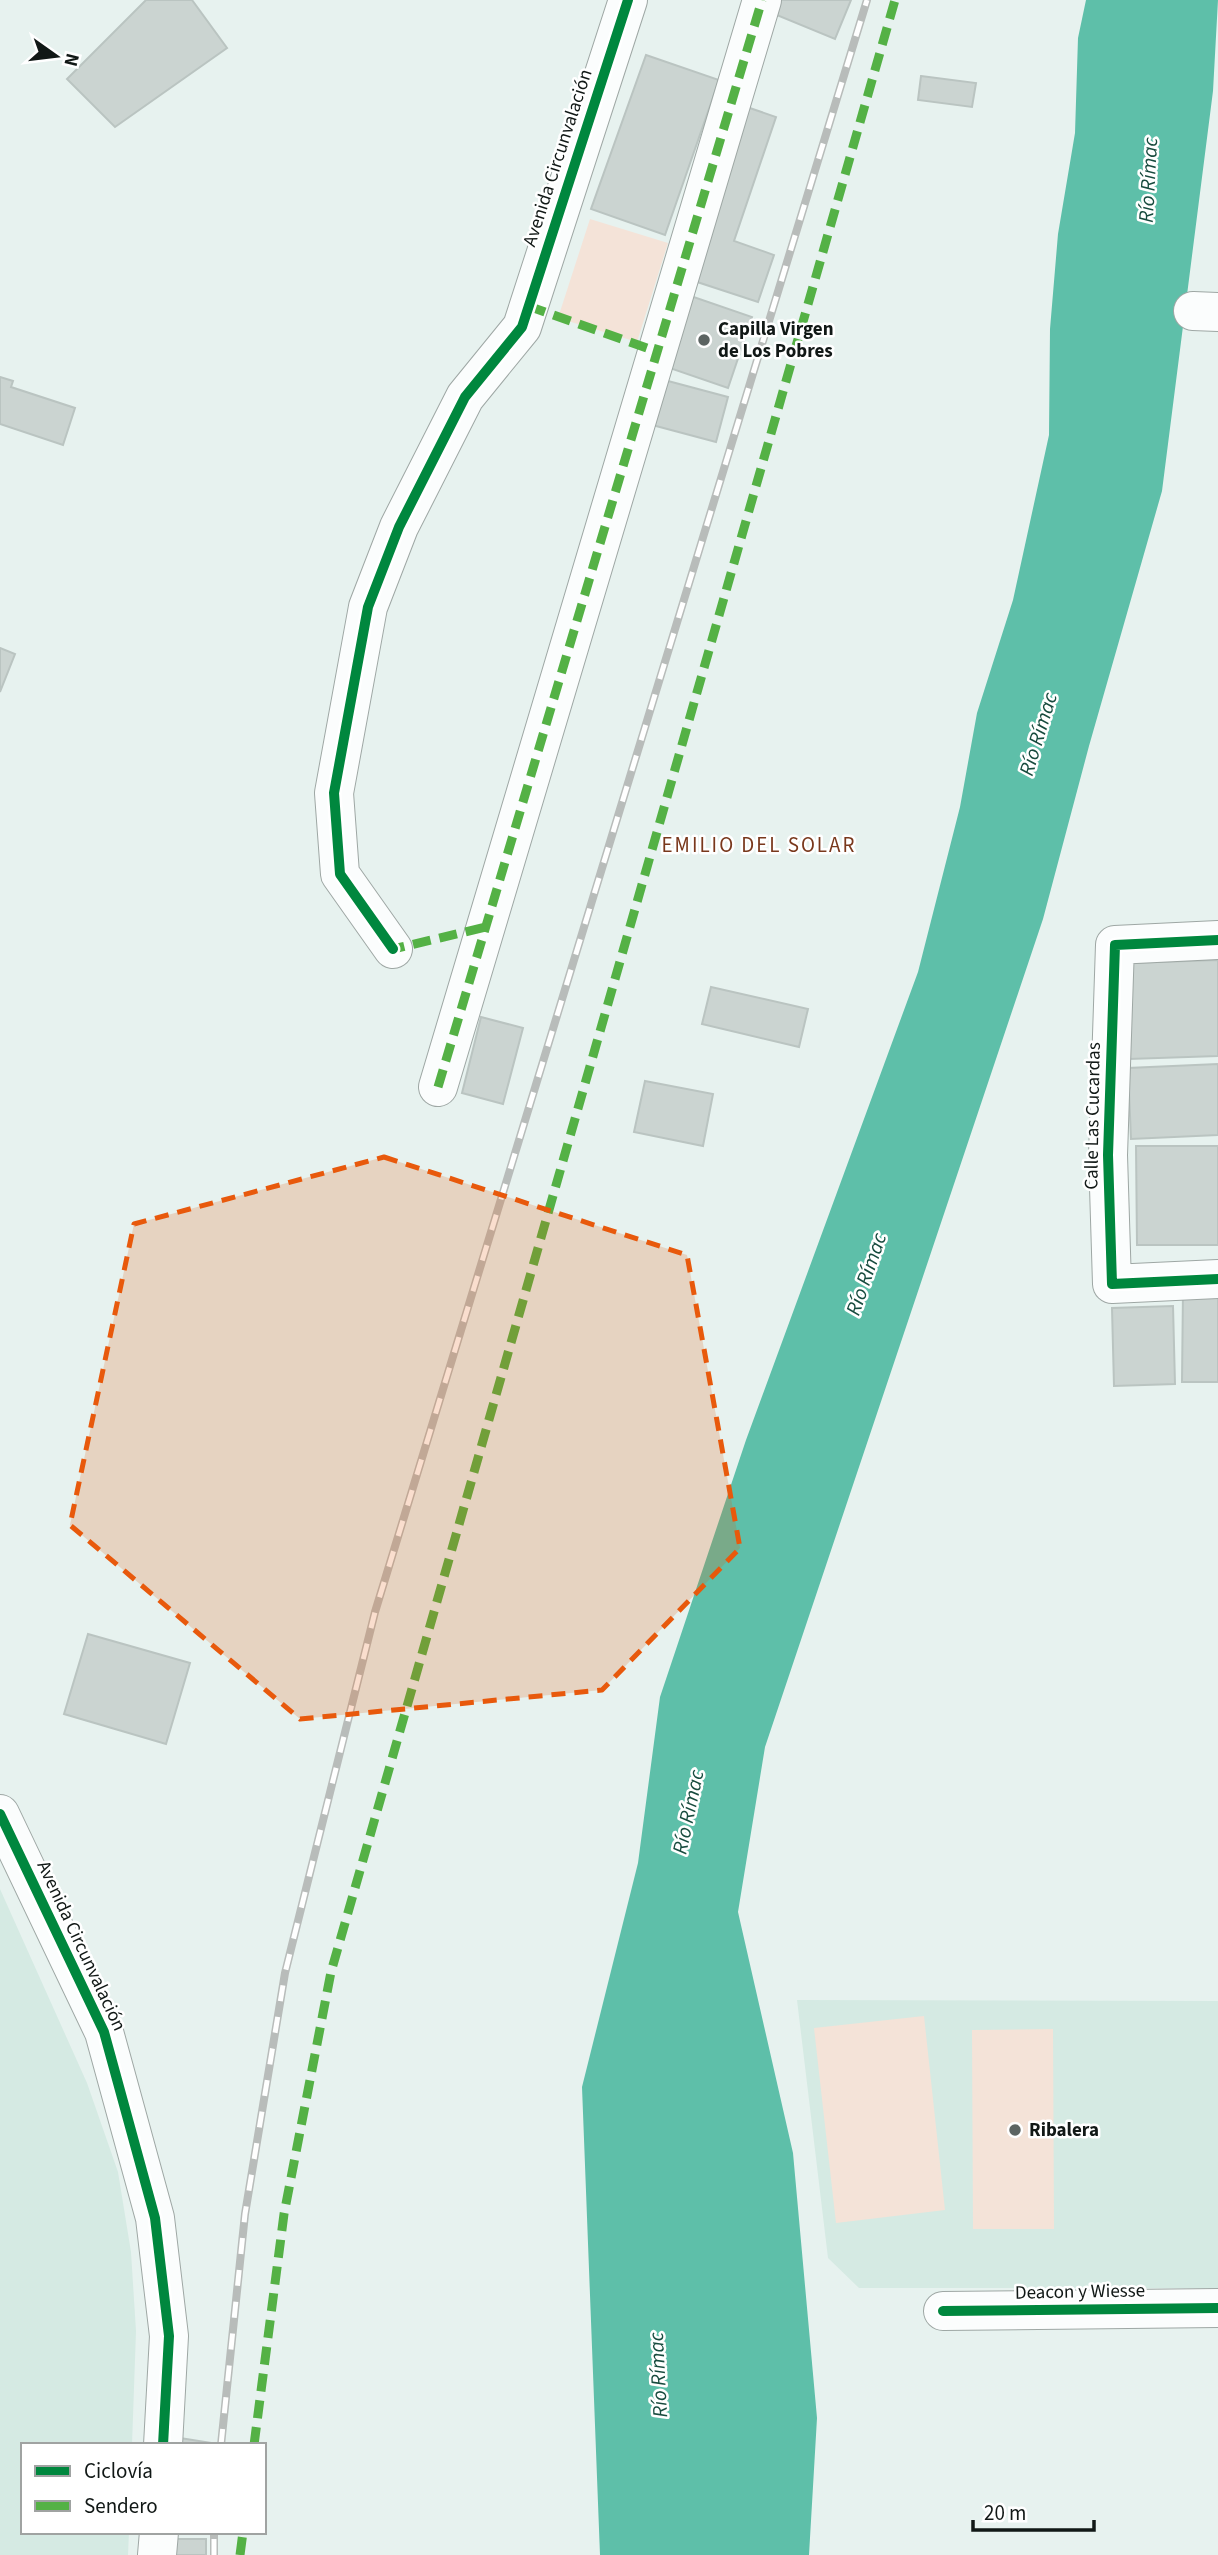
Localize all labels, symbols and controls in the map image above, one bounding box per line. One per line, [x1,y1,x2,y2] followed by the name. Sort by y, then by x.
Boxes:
[21,21,91,91] north arrow
[56,50,86,69] text: N
[517,66,599,250] street label: Avenida Circunvalación
[1131,136,1165,223] water label: Río Rímac
[718,316,834,365] place label: Capilla Virgen de Los Pobres
[696,332,712,348] marker: Capilla Virgen de Los Pobres
[1011,688,1065,779] water label: Río Rímac
[662,830,856,860] district label: EMILIO DEL SOLAR
[1078,1042,1108,1190] street label: Calle Las Cucardas
[838,1228,894,1319] water label: Río Rímac
[664,1766,712,1857] water label: Río Rímac
[30,1856,132,2036] street label: Avenida Circunvalación
[1029,2117,1099,2144] place label: Ribalera
[1007,2122,1023,2138] marker: Ribalera
[1015,2277,1145,2307] street label: Deacon y Wiesse
[641,2331,675,2418] water label: Río Rímac
[21,2443,266,2534] legend
[84,2456,153,2486] text: Ciclovía
[973,2488,1094,2532] scale bar
[84,2491,158,2521] text: Sendero
[984,2498,1026,2528] text: 20 m

